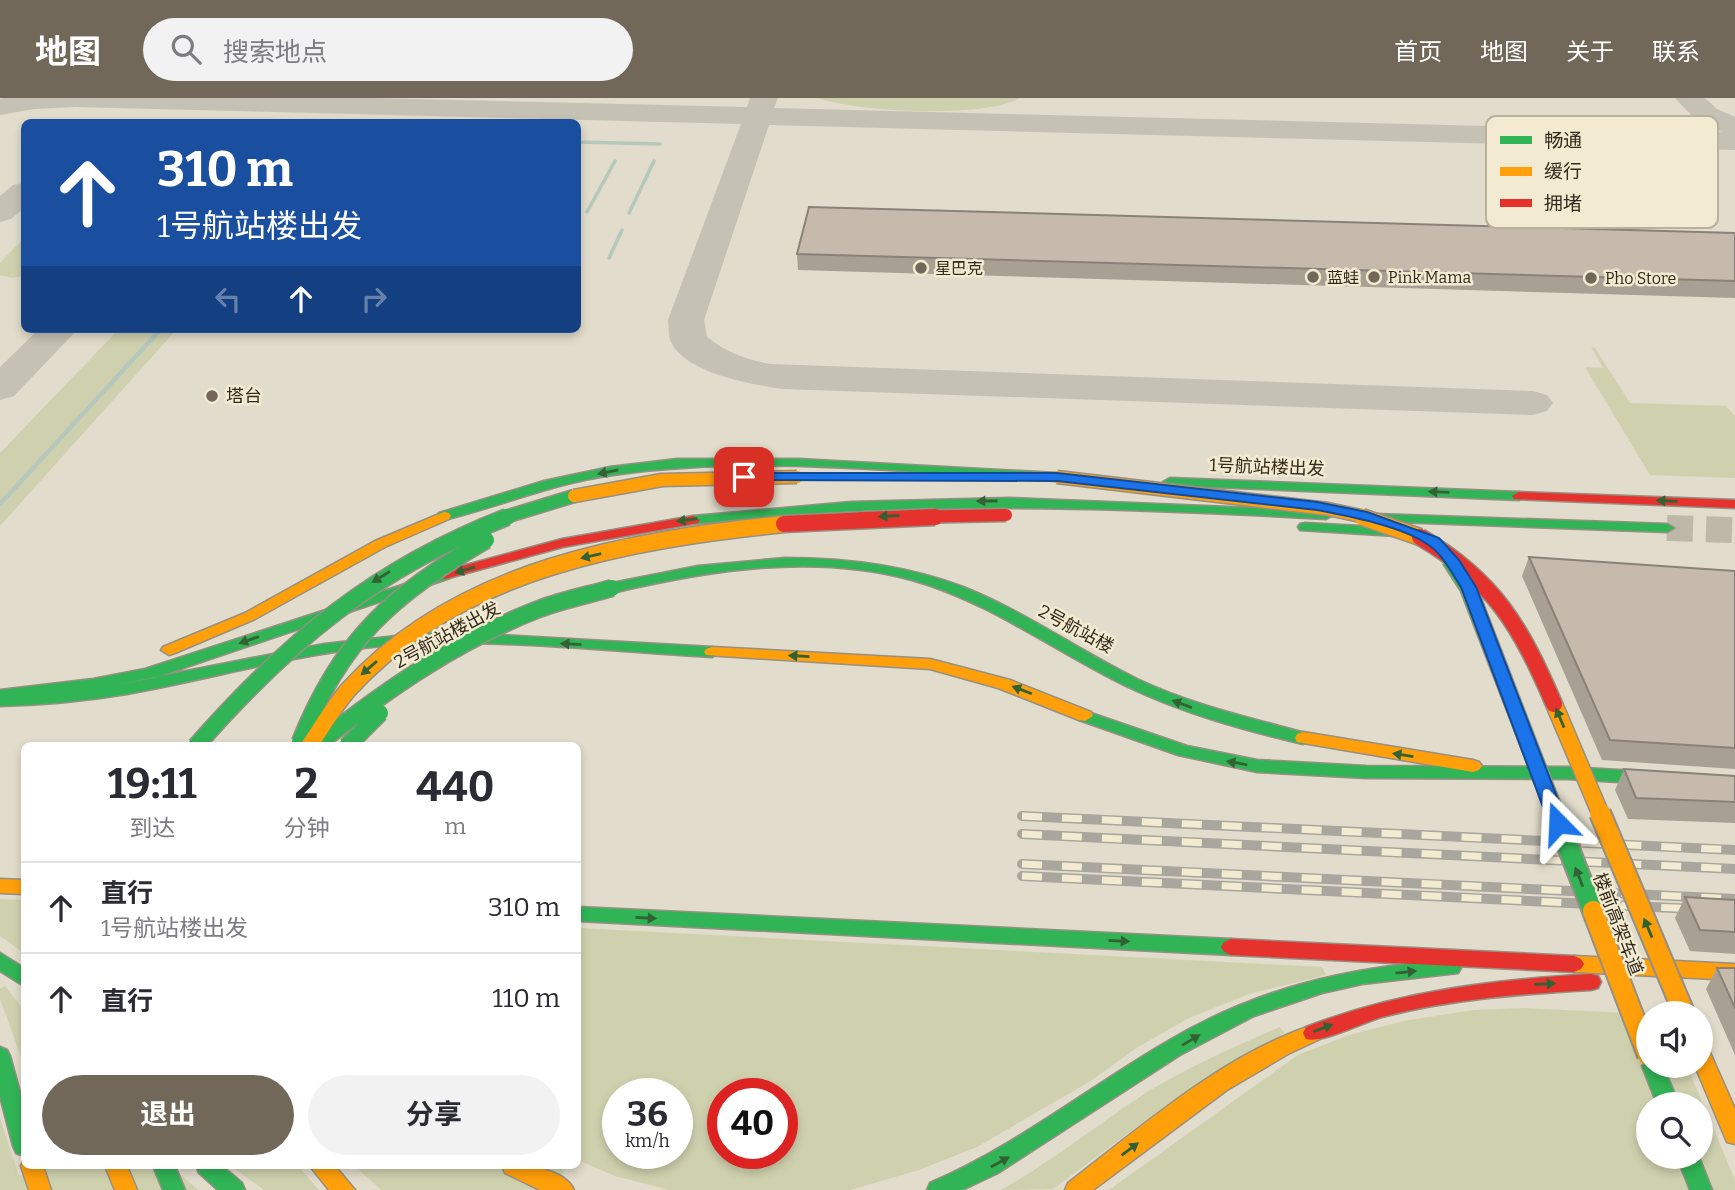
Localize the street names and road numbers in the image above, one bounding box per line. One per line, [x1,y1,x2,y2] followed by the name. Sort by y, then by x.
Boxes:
[1209,454,1325,480] street label: 1号航站楼出发
[390,597,504,673] street label: 2号航站楼出发
[1035,600,1117,658] street label: 2号航站楼
[1588,870,1648,978] street label: 楼前高架车道

